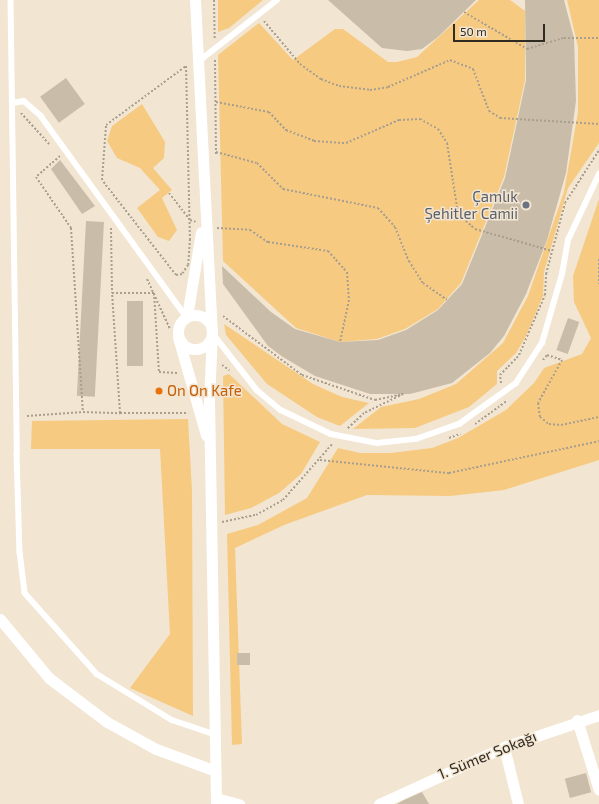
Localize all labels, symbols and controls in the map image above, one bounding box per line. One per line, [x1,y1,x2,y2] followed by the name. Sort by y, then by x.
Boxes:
[455,16,547,42] scale bar
[460,24,487,38] text: 50 m
[424,187,518,222] place label: Çamlık Şehitler Camii
[521,200,531,210] marker: Çamlık Şehitler Camii
[167,382,242,400] place label: On On Kafe
[154,386,164,396] marker: On On Kafe
[435,727,539,783] street label: 1. Sümer Sokağı

